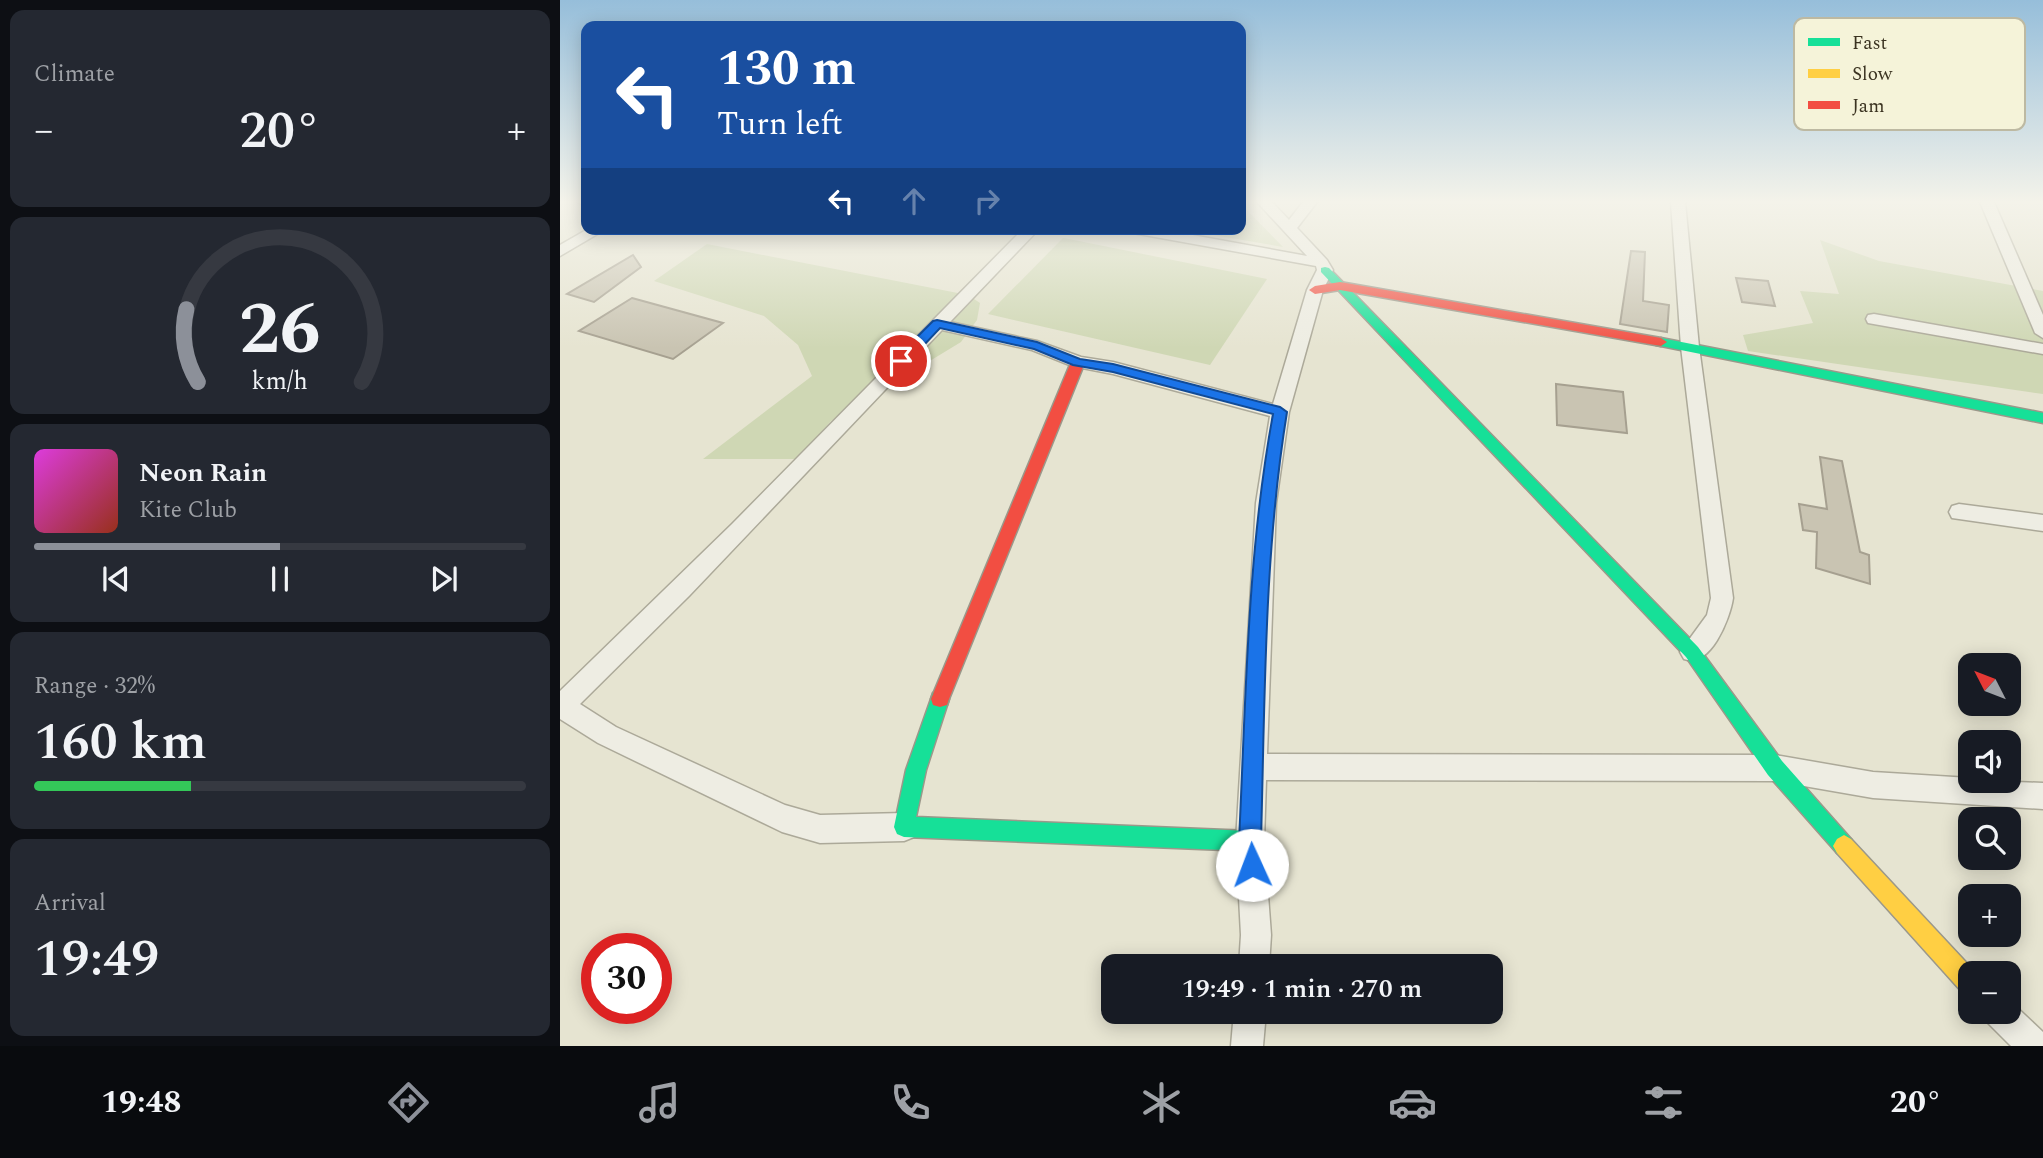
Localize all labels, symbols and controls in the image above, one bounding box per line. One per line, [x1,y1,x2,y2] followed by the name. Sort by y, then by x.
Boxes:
[1794,18,2025,130] legend
[1852,29,1888,58] text: Fast
[717,32,856,107] text: 130 m
[602,49,693,140] icon: left
[34,57,115,92] text: Climate
[1852,60,1893,89] text: Slow
[239,92,321,171] text: 20°
[1852,92,1884,121] text: Jam
[717,100,843,149] text: Turn left
[34,102,53,160] text: −
[507,102,526,160] text: +
[822,182,860,220] icon: left
[895,182,933,220] icon: ahead
[968,182,1006,220] icon: right
[239,275,321,386] text: 26
[871,331,931,391] pin
[882,342,920,380] icon: arrive
[252,363,308,401] text: km/h
[139,453,267,493] text: Neon Rain
[139,493,237,528] text: Kite Club
[97,560,135,598] icon: previous
[261,560,299,598] icon: pause
[425,560,463,598] icon: next
[1958,653,2021,716] north arrow
[1958,653,2021,1024] map controls
[34,669,155,704] text: Range · 32%
[34,703,207,782] text: 160 km
[1958,730,2021,793] button: sound
[1958,807,2021,870] button: search
[1215,828,1289,902] position arrow
[1958,884,2021,947] button: +
[34,886,106,921] text: Arrival
[34,920,159,999] text: 19:49
[581,933,672,1024] speed limit sign: 30
[1958,961,2021,1024] button: −
[1182,969,1422,1009] text: 19:49 · 1 min · 270 m
[101,1078,181,1127] text: 19:48
[384,1078,433,1127] icon: directions
[635,1078,684,1127] icon: music
[886,1078,935,1127] icon: phone
[1137,1078,1186,1127] icon: climate
[1388,1078,1437,1127] icon: car
[1639,1078,1688,1127] icon: filters
[1890,1078,1942,1127] text: 20°

